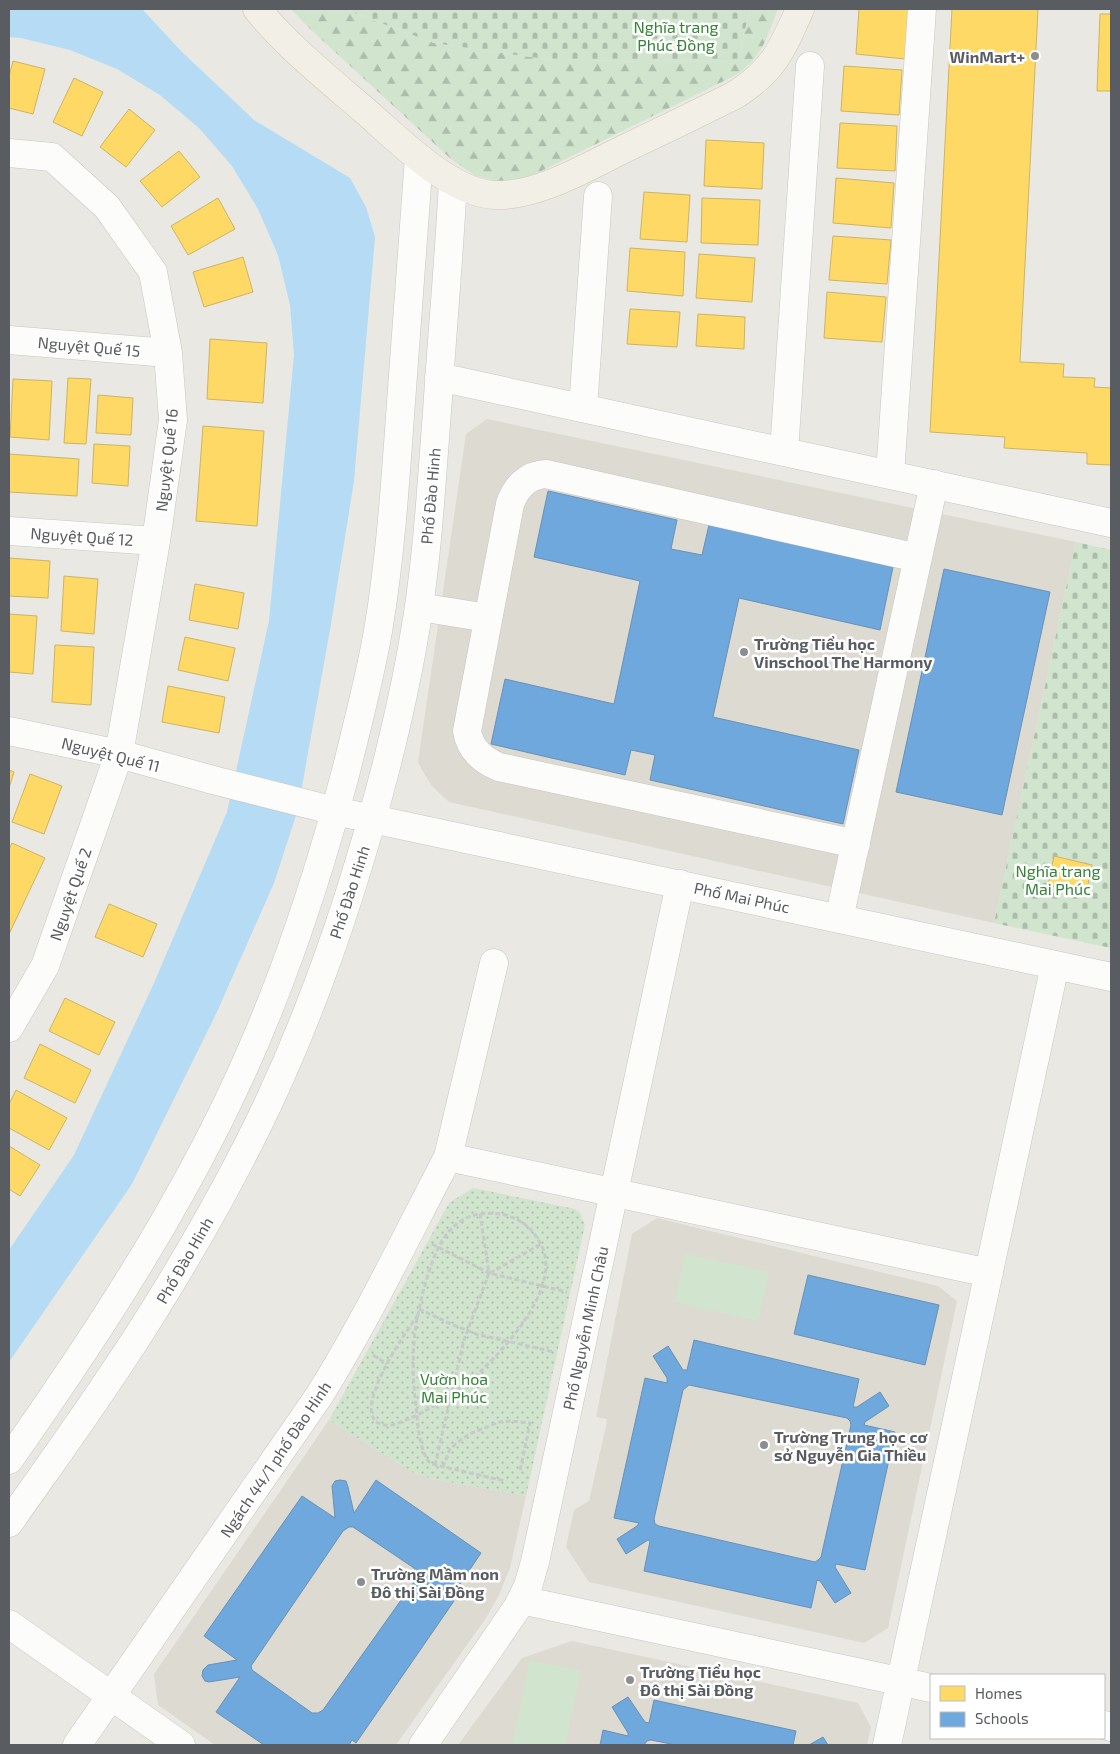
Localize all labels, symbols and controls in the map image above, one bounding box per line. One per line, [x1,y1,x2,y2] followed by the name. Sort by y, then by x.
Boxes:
[633,17,719,54] park label: Nghĩa trang Phúc Đồng
[950,47,1025,66] place label: WinMart+
[1029,50,1041,62] marker: WinMart+
[37,332,141,361] street label: Nguyệt Quế 15
[151,408,182,513] street label: Nguyệt Quế 16
[416,447,444,545] street label: Phố Đào Hinh
[30,523,134,550] street label: Nguyệt Quế 12
[754,634,932,672] place label: Trường Tiểu học Vinschool The Harmony
[738,646,750,658] marker: Trường Tiểu học Vinschool The Harmony
[60,733,162,776] street label: Nguyệt Quế 11
[325,843,373,941] street label: Phố Đào Hinh
[45,845,96,943] street label: Nguyệt Quế 2
[1015,861,1101,898] park label: Nghĩa trang Mai Phúc
[692,878,792,916] street label: Phố Mai Phúc
[152,1213,216,1307] street label: Phố Đào Hinh
[558,1244,612,1412] street label: Phố Nguyễn Minh Châu
[420,1369,488,1406] park label: Vườn hoa Mai Phúc
[216,1377,334,1541] street label: Ngách 44/1 phố Đào Hinh
[774,1427,928,1465] place label: Trường Trung học cơ sở Nguyễn Gia Thiều
[758,1439,770,1451] marker: Trường Trung học cơ sở Nguyễn Gia Thiều
[371,1564,499,1601] place label: Trường Mầm non Đô thị Sài Đồng
[355,1576,367,1588] marker: Trường Mầm non Đô thị Sài Đồng
[640,1662,761,1699] place label: Trường Tiểu học Đô thị Sài Đồng
[624,1674,636,1686] marker: Trường Tiểu học Đô thị Sài Đồng
[930,1674,1105,1739] legend
[975,1684,1022,1702] text: Homes
[975,1709,1029,1727] text: Schools

